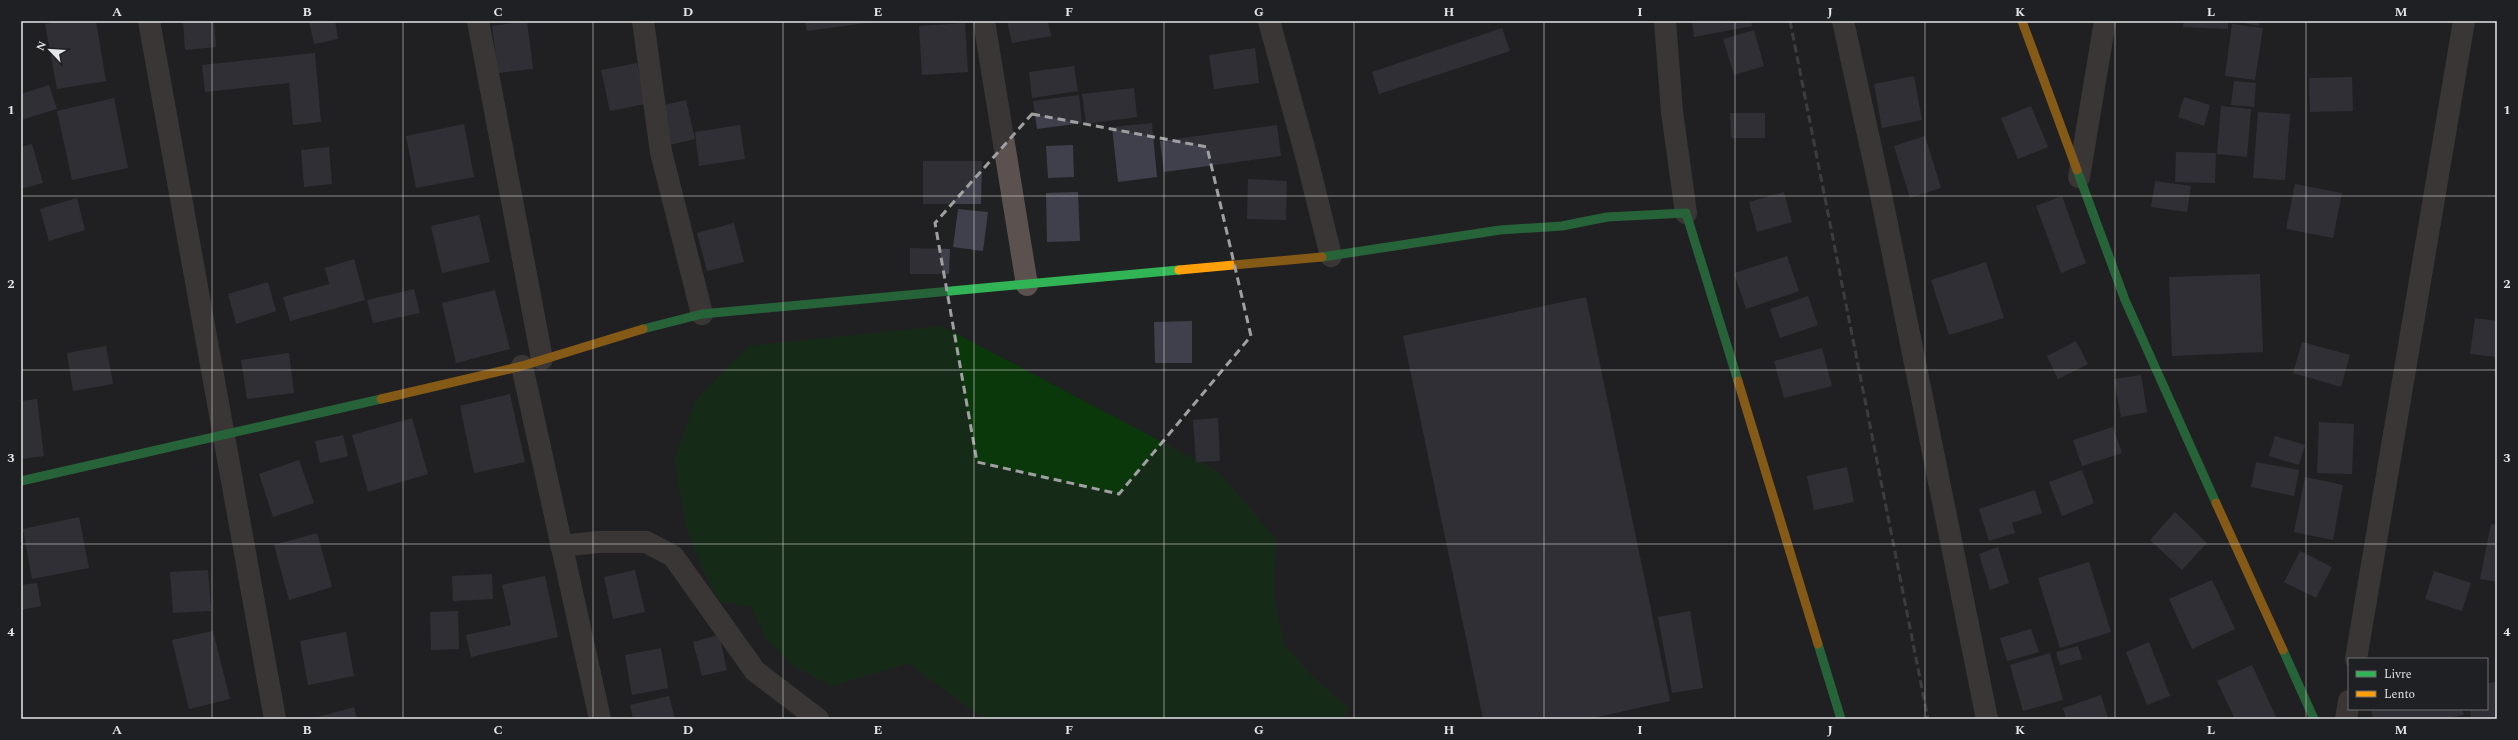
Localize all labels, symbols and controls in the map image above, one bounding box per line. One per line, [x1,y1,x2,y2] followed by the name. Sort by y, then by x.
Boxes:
[112,2,122,22] text: A
[302,2,312,22] text: B
[493,2,503,22] text: C
[683,2,693,22] text: D
[874,2,883,22] text: E
[1065,2,1073,22] text: F
[1254,2,1264,22] text: G
[1444,2,1455,22] text: H
[1637,2,1643,22] text: I
[1827,2,1833,22] text: J
[2015,2,2025,22] text: K
[2207,2,2215,22] text: L
[2395,2,2408,22] text: M
[30,30,70,70] north arrow
[32,38,51,54] text: N
[7,100,15,120] text: 1
[2503,100,2511,120] text: 1
[7,274,15,294] text: 2
[2503,274,2511,294] text: 2
[7,448,15,468] text: 3
[2503,448,2511,468] text: 3
[7,622,15,642] text: 4
[2503,622,2511,642] text: 4
[2348,658,2488,710] legend
[2384,665,2412,684] text: Livre
[2384,685,2415,704] text: Lento
[112,720,122,740] text: A
[302,720,312,740] text: B
[493,720,503,740] text: C
[683,720,693,740] text: D
[874,720,883,740] text: E
[1065,720,1073,740] text: F
[1254,720,1264,740] text: G
[1444,720,1455,740] text: H
[1637,720,1643,740] text: I
[1827,720,1833,740] text: J
[2015,720,2025,740] text: K
[2207,720,2215,740] text: L
[2395,720,2408,740] text: M

